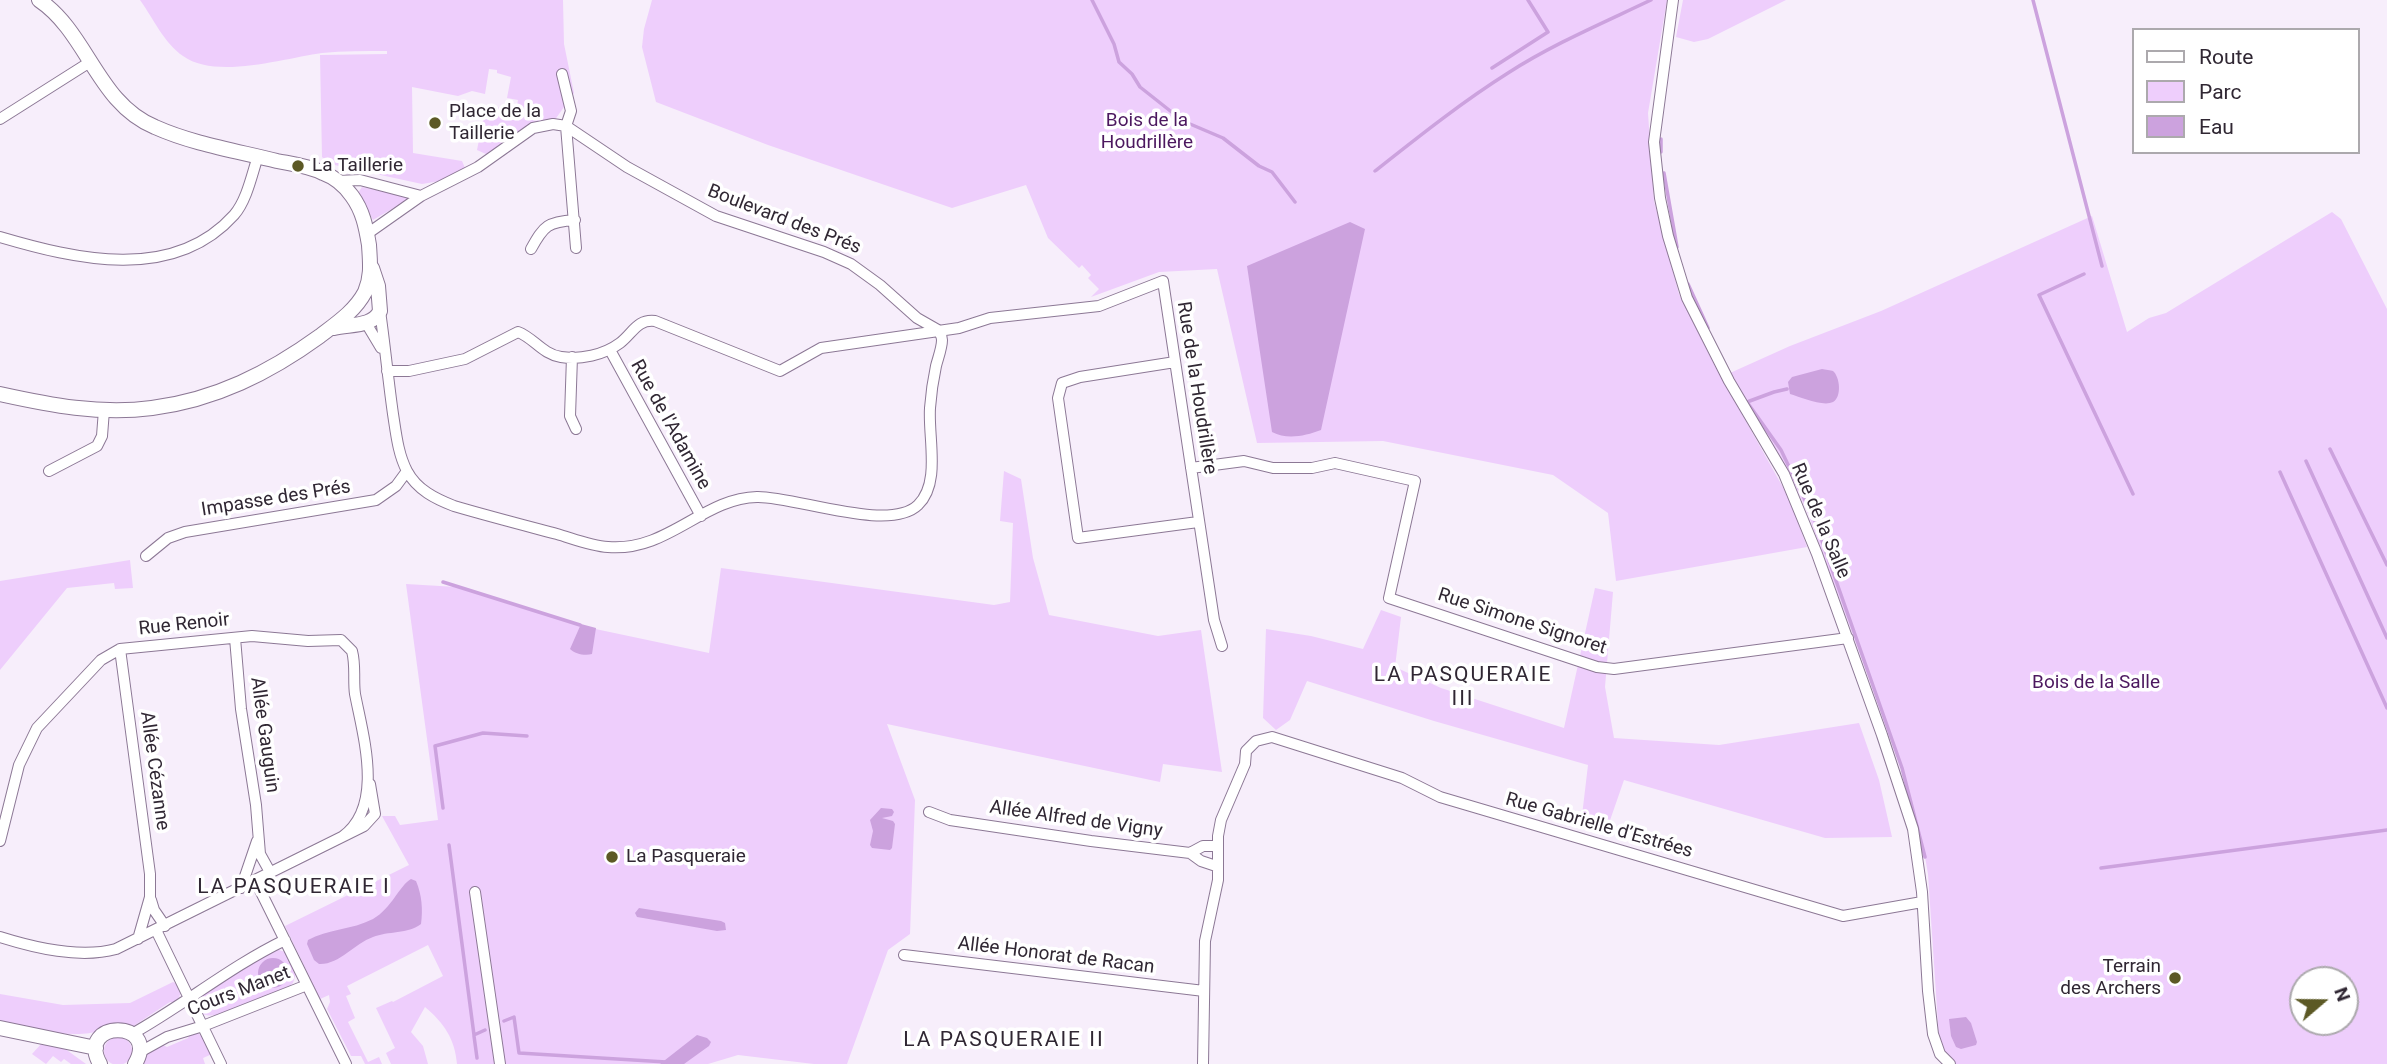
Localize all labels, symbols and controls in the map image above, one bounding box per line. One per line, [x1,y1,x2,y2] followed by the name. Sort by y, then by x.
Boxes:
[2132,28,2359,154] legend
[2199,45,2254,69] text: Route
[2199,80,2241,104] text: Parc
[449,101,541,145] place label: Place de la Taillerie
[1101,110,1193,154] park label: Bois de la Houdrillère
[427,115,443,131] marker: Place de la Taillerie
[2199,115,2234,139] text: Eau
[312,155,403,177] place label: La Taillerie
[290,158,306,174] marker: La Taillerie
[704,180,864,260] street label: Boulevard des Prés
[1171,300,1221,476] street label: Rue de la Houdrillère
[625,356,715,494] street label: Rue de l'Adamine
[1785,460,1855,582] street label: Rue de la Salle
[200,476,352,522] street label: Impasse des Prés
[1435,584,1609,660] street label: Rue Simone Signoret
[137,609,231,641] street label: Rue Renoir
[1375,663,1551,713] district label: LA PASQUERAIE III
[2032,672,2160,694] park label: Bois de la Salle
[245,676,283,794] street label: Allée Gauguin
[134,710,174,832] street label: Allée Cézanne
[1503,788,1695,864] street label: Rue Gabrielle d’Estrées
[988,797,1164,843] street label: Allée Alfred de Vigny
[626,846,746,868] place label: La Pasqueraie
[604,849,620,865] marker: La Pasqueraie
[199,875,389,901] district label: LA PASQUERAIE I
[956,933,1156,979] street label: Allée Honorat de Racan
[2060,956,2161,1000] place label: Terrain des Archers
[184,962,294,1022] street label: Cours Manet
[2289,966,2359,1036] north arrow
[2167,970,2183,986] marker: Terrain des Archers
[2329,984,2355,1005] text: N
[905,1028,1103,1054] district label: LA PASQUERAIE II

